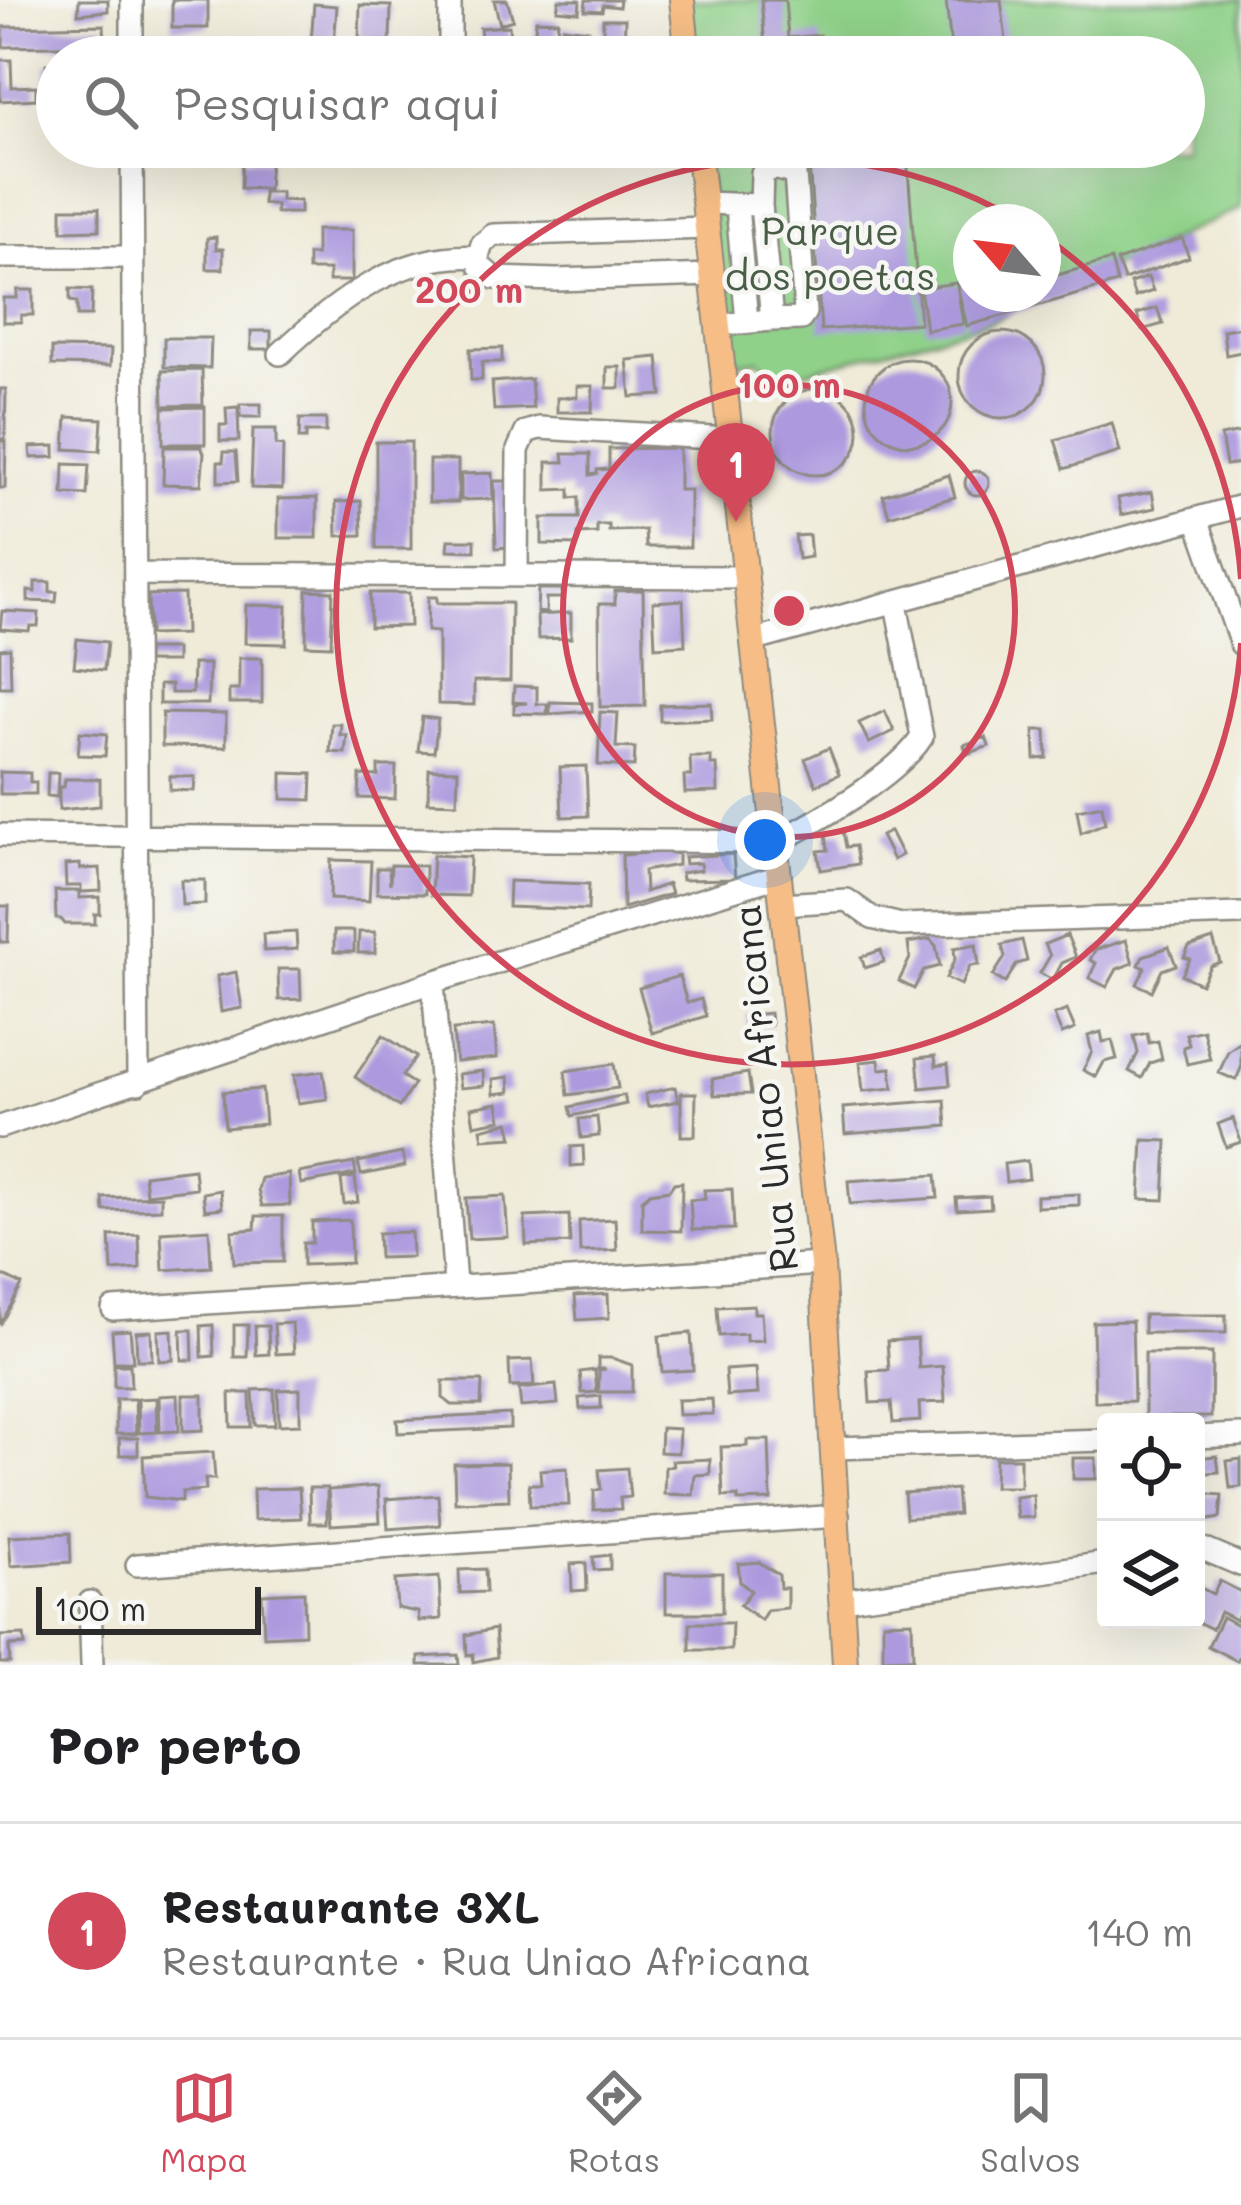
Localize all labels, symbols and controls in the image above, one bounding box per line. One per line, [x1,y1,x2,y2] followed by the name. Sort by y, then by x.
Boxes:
[36,36,1205,168] search box
[78,69,144,135] icon: search
[174,73,501,131] text: Pesquisar aqui
[724,204,936,300] park label: Parque dos poetas
[953,204,1061,312] north arrow
[415,265,523,312] text: 200 m
[737,360,841,407] text: 100 m
[697,423,775,522] pin: 1
[768,590,810,632] centre of rings
[735,810,795,870] your location
[719,902,808,1274] street label: Rua Uniao Africana
[1097,1413,1205,1629] map controls
[1097,1413,1205,1521] button: locate
[1097,1521,1205,1629] button: layers
[36,1581,261,1634] scale bar
[54,1586,146,1629] text: 100 m
[48,1710,301,1777] text: Por perto
[162,1876,540,1934] text: Restaurante 3XL
[78,1905,96,1956] text: 1
[1085,1905,1193,1956] text: 140 m
[162,1934,811,1985] text: Restaurante · Rua Uniao Africana
[160,2065,248,2180] tab: Mapa
[568,2065,660,2180] tab: Rotas
[980,2065,1081,2180] tab: Salvos

